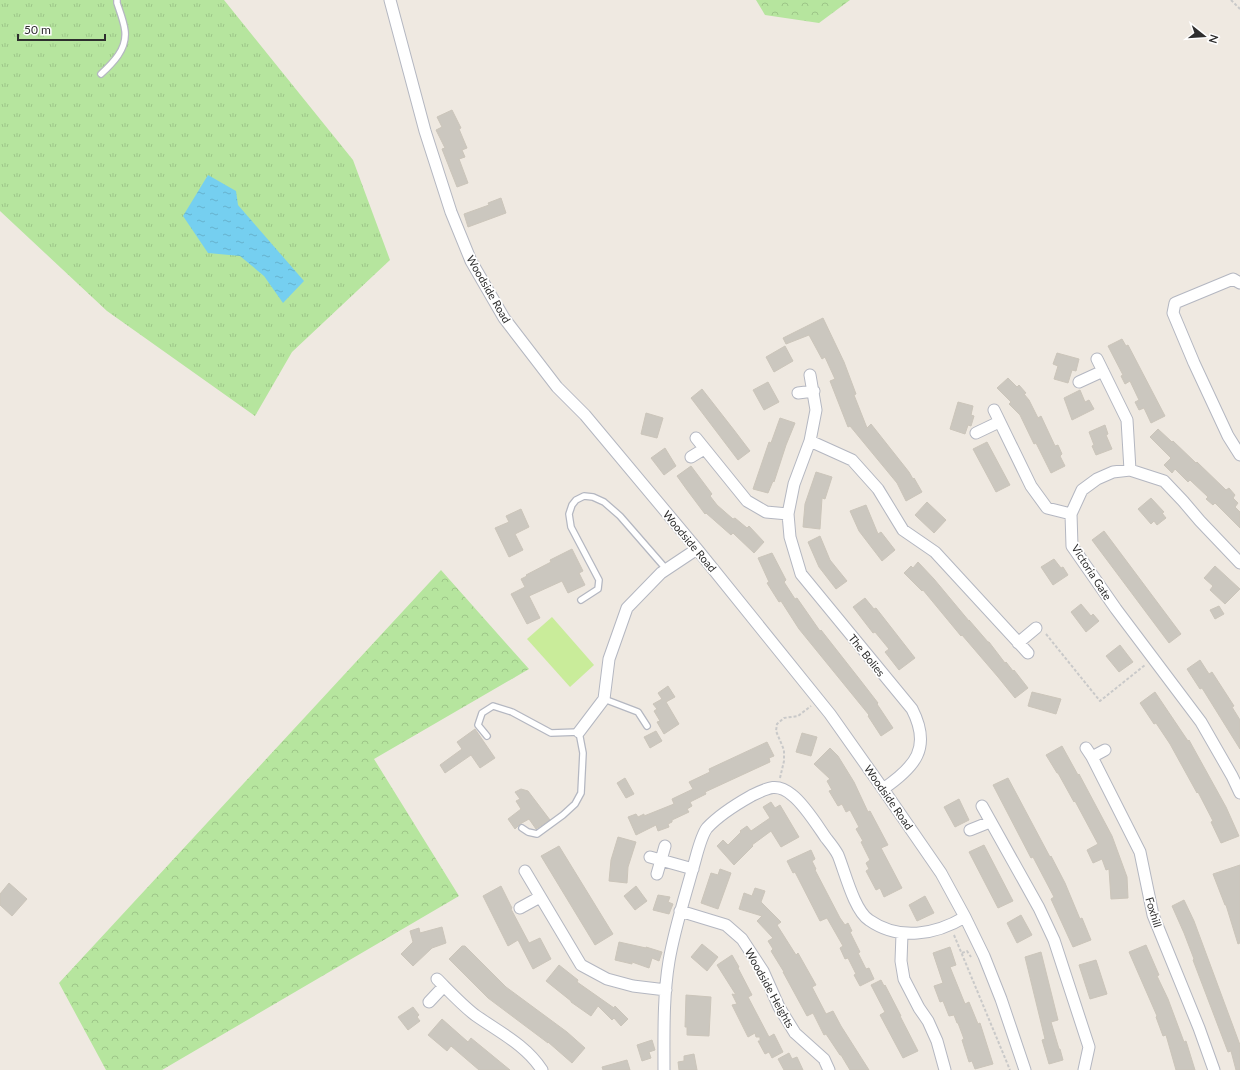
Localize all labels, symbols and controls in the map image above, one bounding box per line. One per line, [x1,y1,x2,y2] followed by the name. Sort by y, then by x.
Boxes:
[18,16,105,42] scale bar
[1184,16,1224,56] north arrow
[24,22,51,37] text: 50 m
[1207,33,1221,45] text: N
[464,253,514,325] street label: Woodside Road
[661,508,719,574] street label: Woodside Road
[1069,542,1115,602] street label: Victoria Gate
[846,631,888,679] street label: The Bolies
[862,762,916,832] street label: Woodside Road
[1143,895,1165,929] street label: Foxhill
[743,946,797,1030] street label: Woodside Heights

